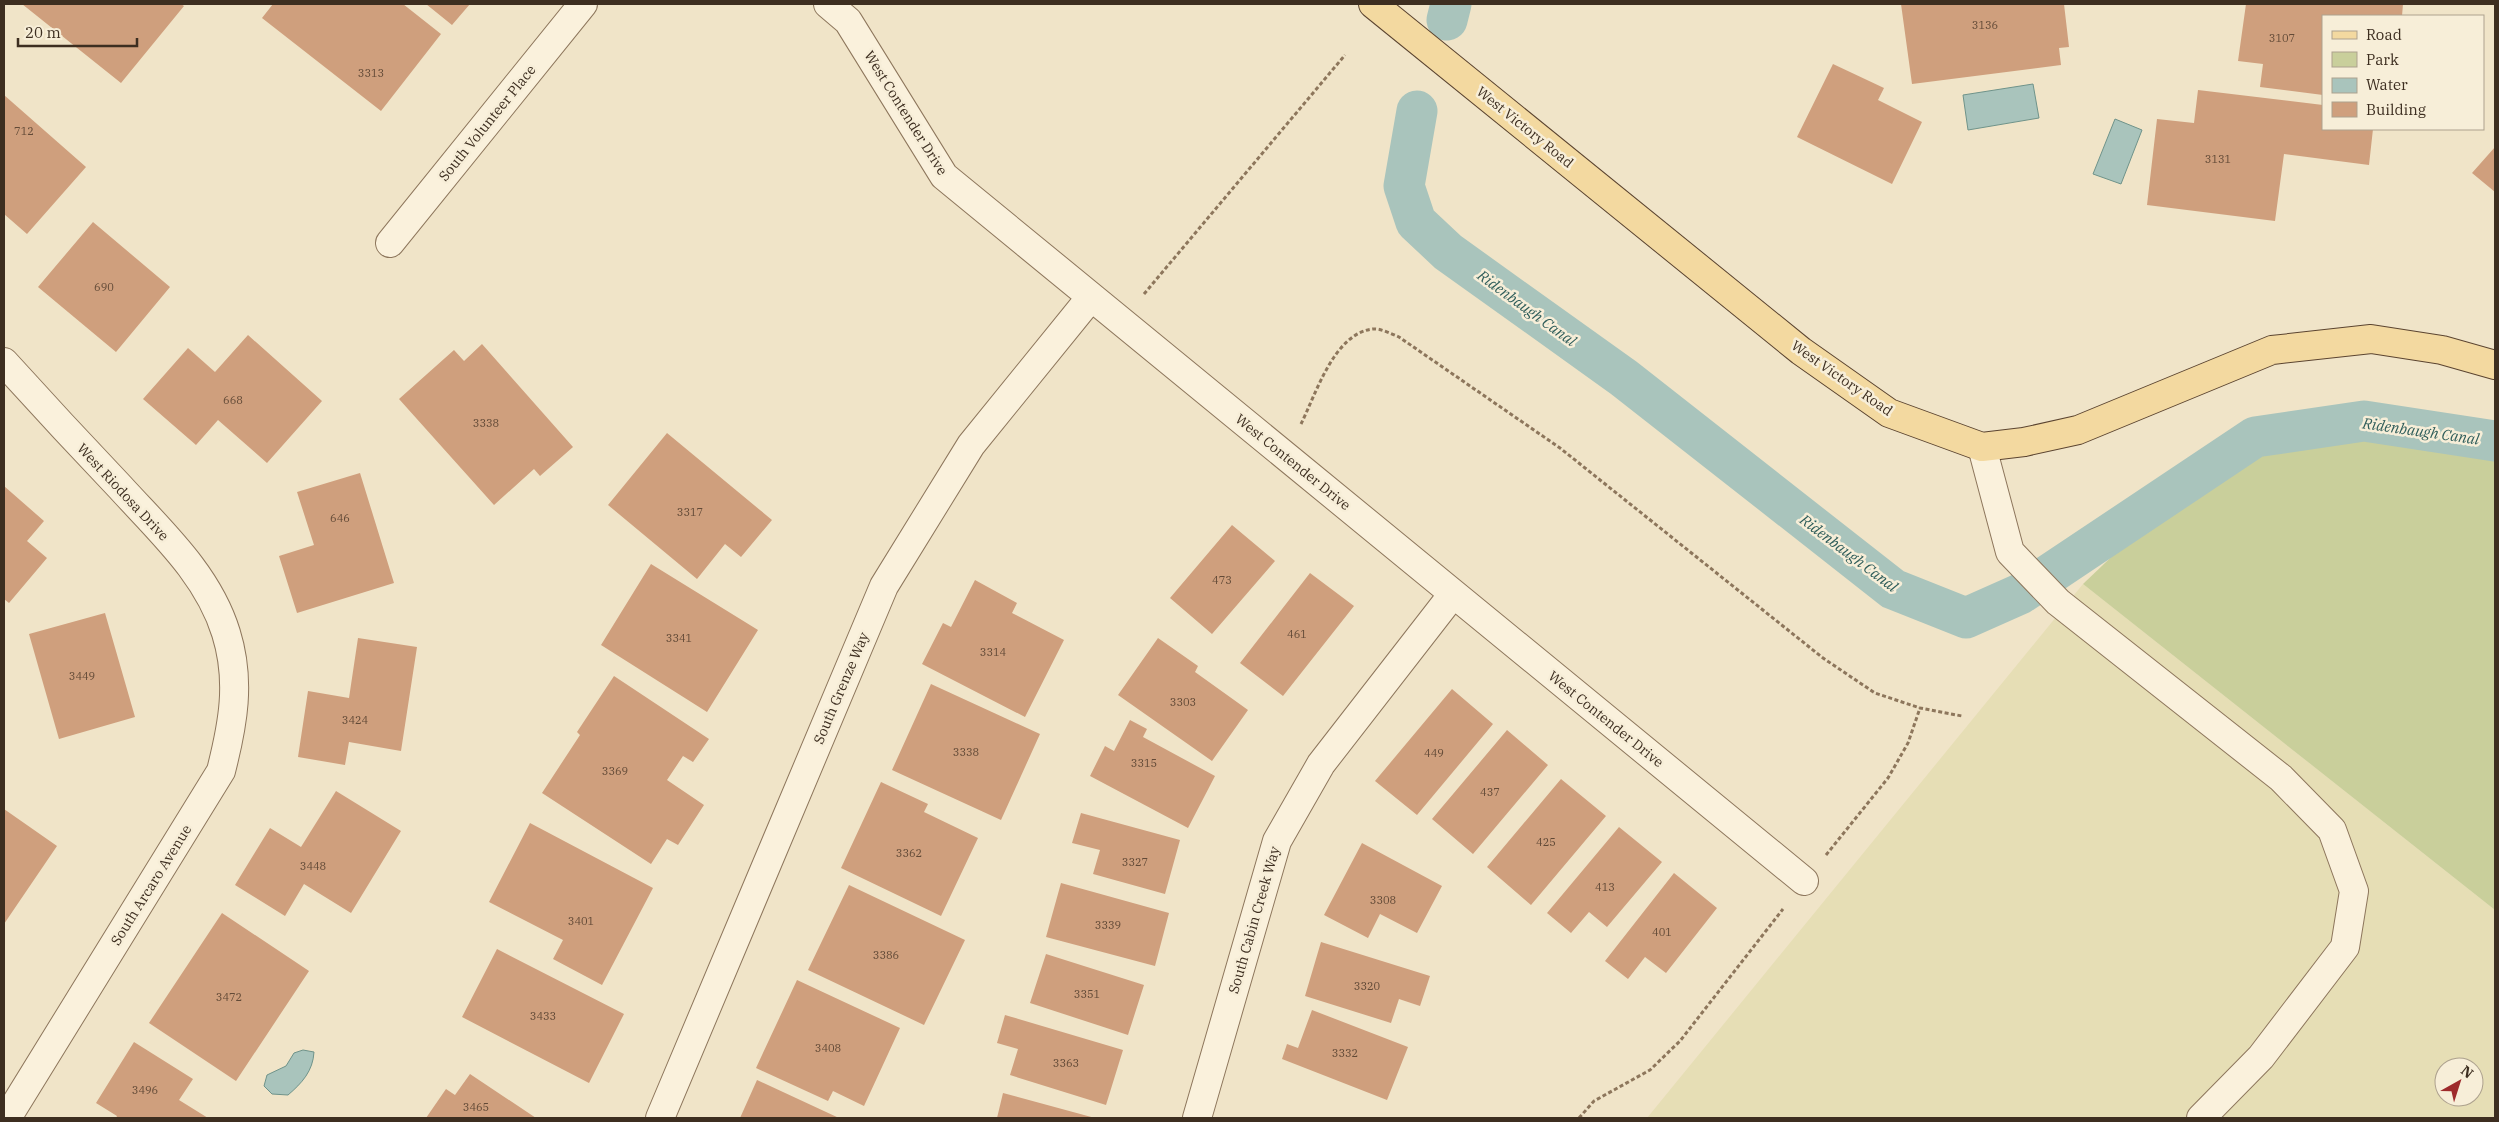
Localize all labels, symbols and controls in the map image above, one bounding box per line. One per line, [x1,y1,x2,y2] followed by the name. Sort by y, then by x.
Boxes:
[18,15,136,47] scale bar
[2322,15,2484,130] legend
[1972,18,1998,32] house number: 3136
[25,23,61,42] text: 20 m
[2366,25,2402,44] text: Road
[2269,31,2295,45] house number: 3107
[860,47,952,179] street label: West Contender Drive
[2366,50,2399,69] text: Park
[435,61,539,185] street label: South Volunteer Place
[358,66,384,80] house number: 3313
[2366,75,2408,94] text: Water
[1473,82,1578,172] street label: West Victory Road
[2366,100,2426,119] text: Building
[14,124,34,138] house number: 712
[2205,152,2231,166] house number: 3131
[1473,265,1581,351] water label: Ridenbaugh Canal
[94,280,114,294] house number: 690
[1788,336,1897,420] street label: West Victory Road
[223,393,243,407] house number: 668
[1232,410,1354,514] street label: West Contender Drive
[2360,413,2481,449] water label: Ridenbaugh Canal
[473,416,499,430] house number: 3338
[73,440,173,544] street label: West Riodosa Drive
[677,505,703,519] house number: 3317
[1795,509,1902,596] water label: Ridenbaugh Canal
[330,511,350,525] house number: 646
[1212,573,1232,587] house number: 473
[1287,627,1307,641] house number: 461
[809,629,873,747] street label: South Grenze Way
[666,631,692,645] house number: 3341
[980,645,1007,659] house number: 3314
[1545,667,1667,771] street label: West Contender Drive
[69,669,95,683] house number: 3449
[1170,695,1196,709] house number: 3303
[342,713,369,727] house number: 3424
[953,745,979,759] house number: 3338
[1424,746,1444,760] house number: 449
[1131,756,1157,770] house number: 3315
[602,764,628,778] house number: 3369
[1480,785,1500,799] house number: 437
[107,821,195,949] street label: South Arcaro Avenue
[1536,835,1556,849] house number: 425
[1224,844,1284,996] street label: South Cabin Creek Way
[896,846,922,860] house number: 3362
[1122,855,1148,869] house number: 3327
[300,859,326,873] house number: 3448
[1595,880,1615,894] house number: 413
[1370,893,1396,907] house number: 3308
[568,914,594,928] house number: 3401
[1095,918,1121,932] house number: 3339
[1652,925,1672,939] house number: 401
[873,948,899,962] house number: 3386
[1354,979,1381,993] house number: 3320
[1074,987,1100,1001] house number: 3351
[216,990,242,1004] house number: 3472
[530,1009,556,1023] house number: 3433
[815,1041,841,1055] house number: 3408
[1332,1046,1358,1060] house number: 3332
[1053,1056,1079,1070] house number: 3363
[2434,1057,2484,1107] north arrow
[2457,1061,2477,1082] text: N
[132,1083,158,1097] house number: 3496
[463,1100,489,1114] house number: 3465

